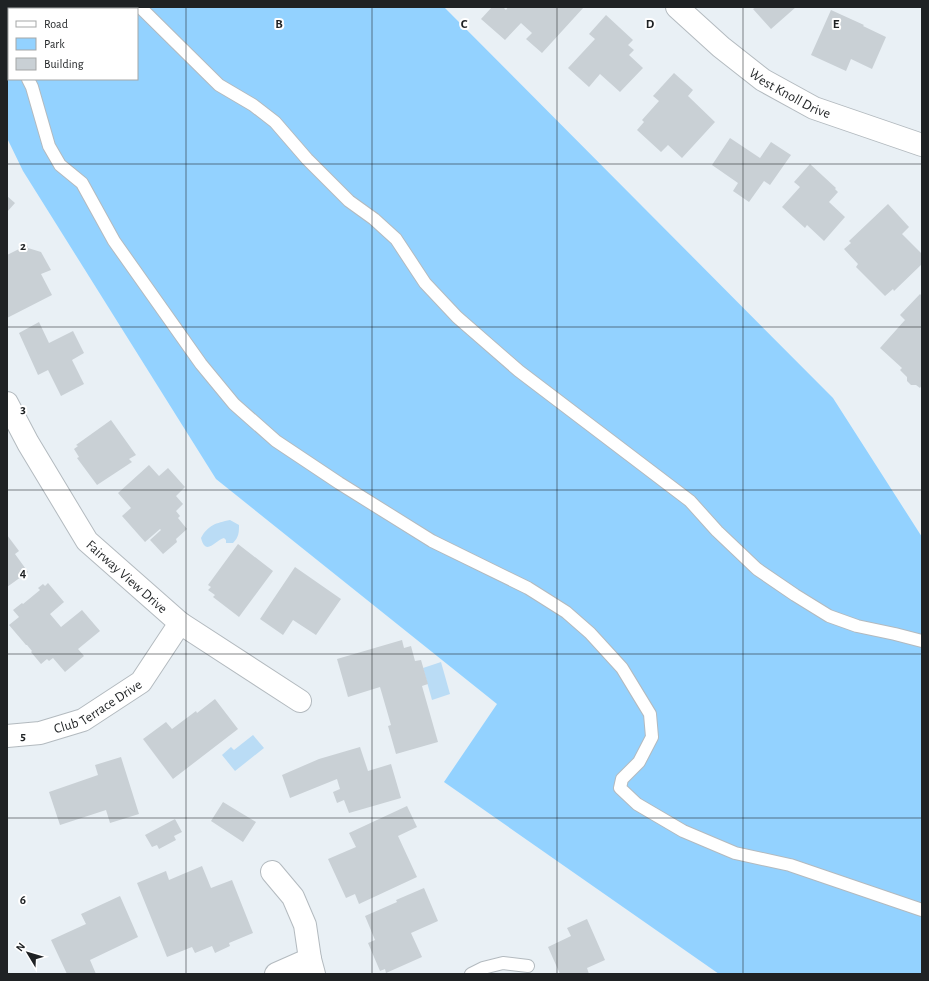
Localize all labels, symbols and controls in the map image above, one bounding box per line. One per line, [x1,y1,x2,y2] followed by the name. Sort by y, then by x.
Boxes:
[8,8,138,80] legend
[44,18,68,30] text: Road
[275,18,283,31] text: B
[461,18,468,31] text: C
[646,18,655,31] text: D
[833,18,840,31] text: E
[44,38,65,50] text: Park
[44,58,84,70] text: Building
[746,66,832,121] street label: West Knoll Drive
[20,240,26,253] text: 2
[20,403,26,416] text: 3
[83,538,170,616] street label: Fairway View Drive
[20,567,27,580] text: 4
[52,678,144,736] street label: Club Terrace Drive
[20,730,26,743] text: 5
[20,894,26,907] text: 6
[8,933,48,973] north arrow
[14,941,27,954] text: N

